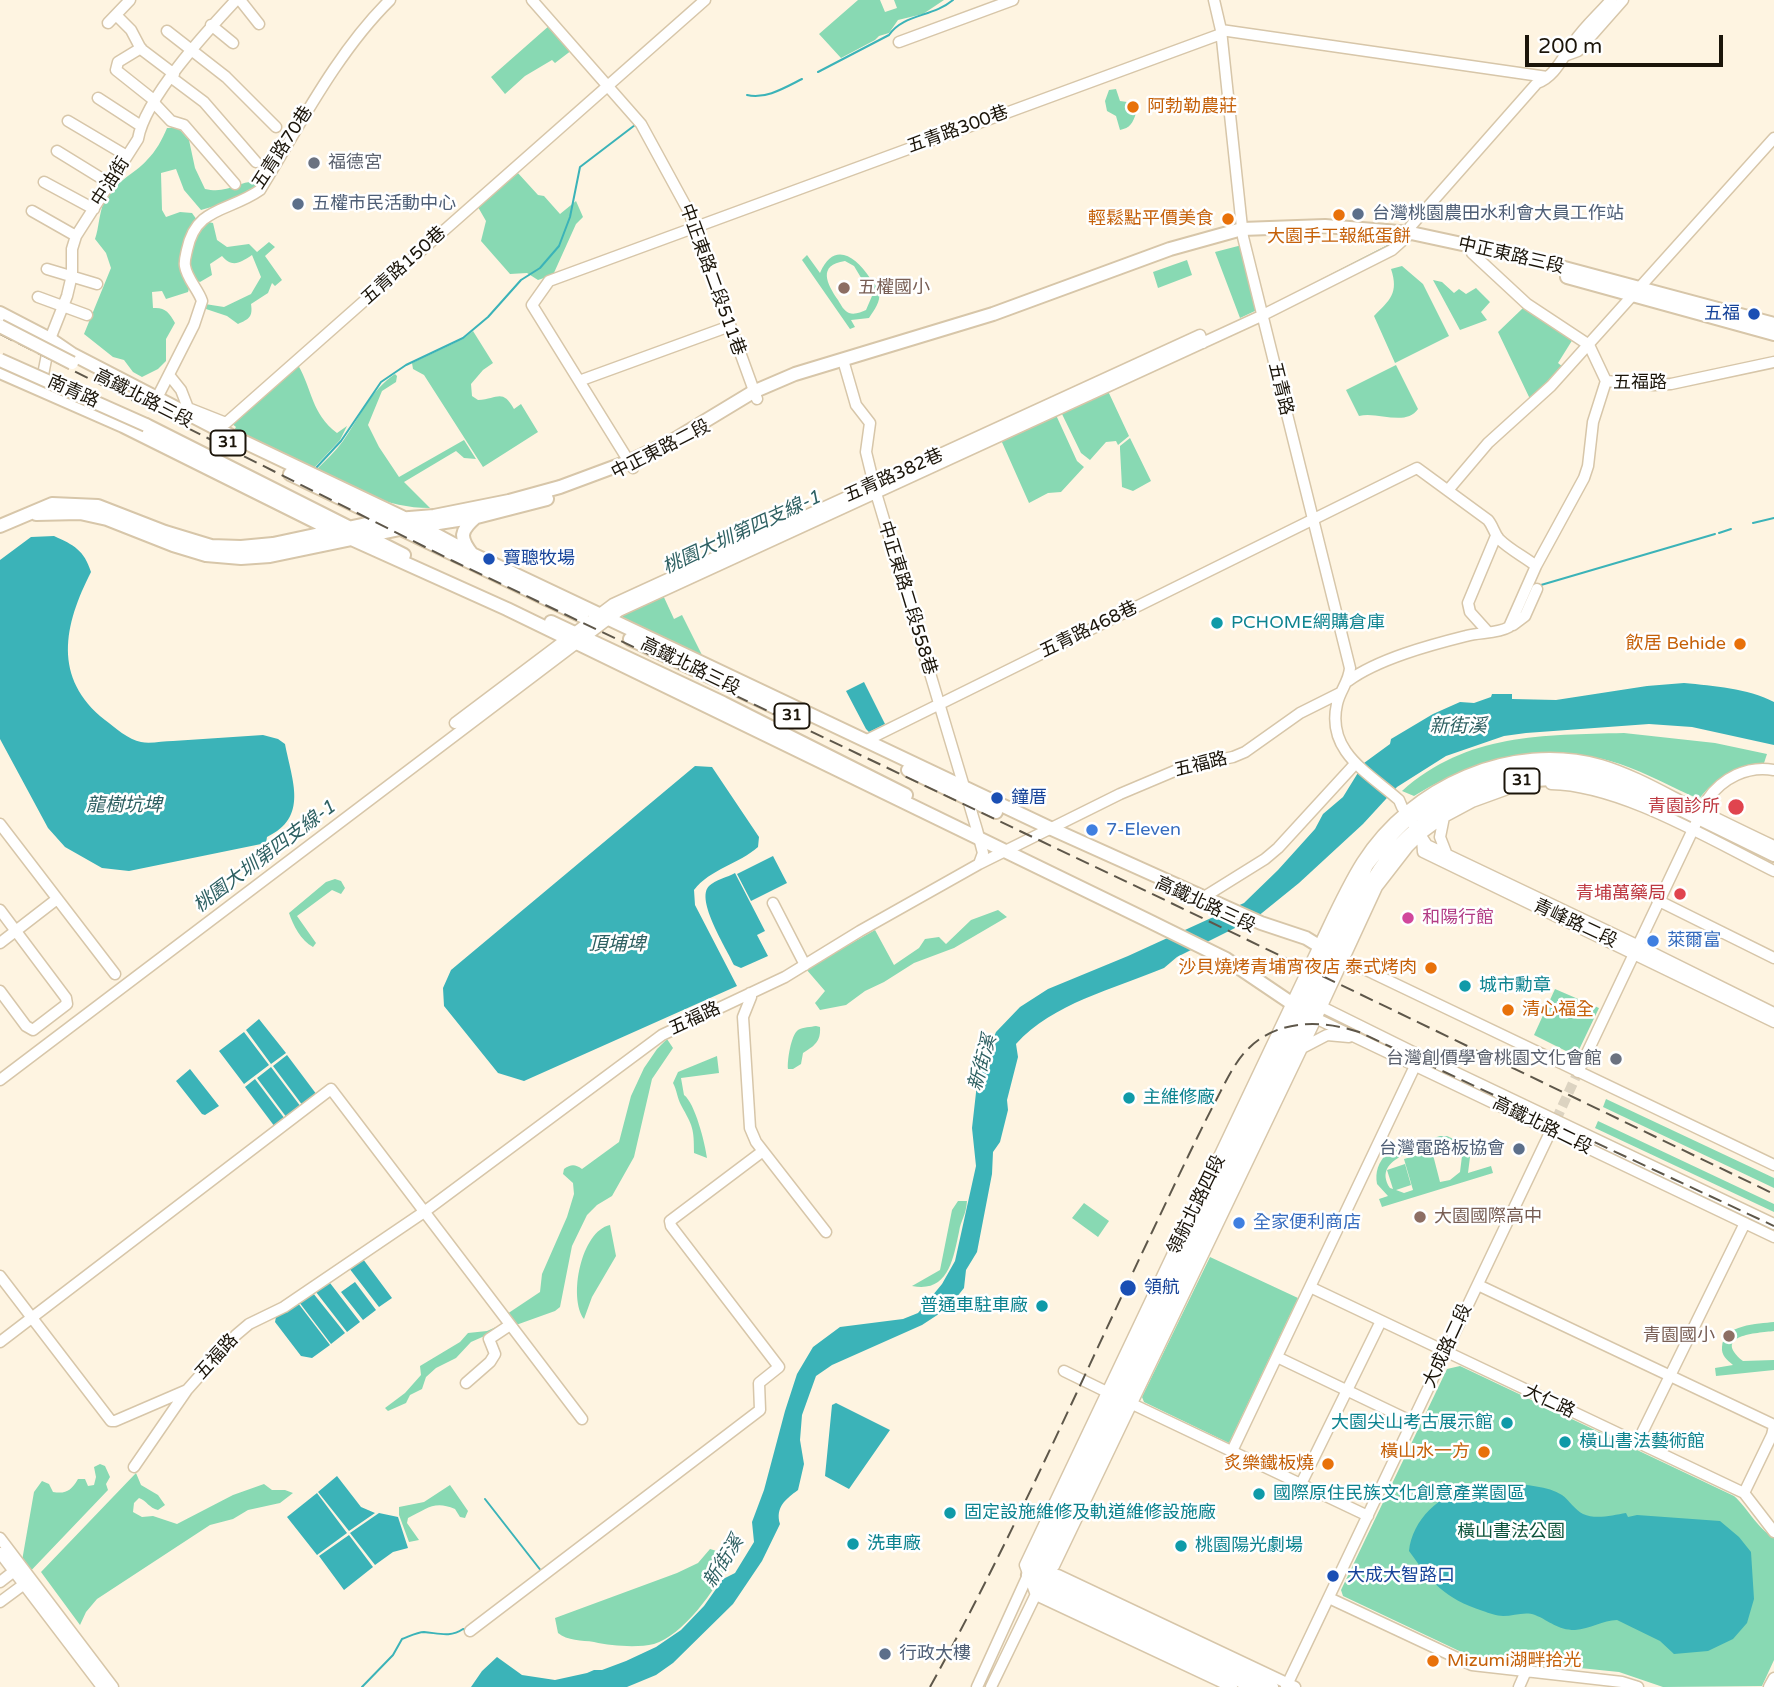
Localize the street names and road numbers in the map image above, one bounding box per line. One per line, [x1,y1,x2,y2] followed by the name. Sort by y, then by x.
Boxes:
[248,102,318,194] street label: 五青路70巷
[905,102,1011,158] street label: 五青路300巷
[87,153,135,211] street label: 中油街
[675,201,749,359] street label: 中正東路二段511巷
[357,223,451,309] street label: 五青路150巷
[1456,233,1566,279] street label: 中正東路三段
[1263,360,1297,418] street label: 五青路
[90,365,196,433] street label: 高鐵北路三段
[44,371,102,413] street label: 南青路
[1613,372,1667,394] street label: 五福路
[608,416,714,484] street label: 中正東路二段
[210,430,246,456] road number: 31
[841,445,947,507] street label: 五青路382巷
[873,518,941,678] street label: 中正東路二段558巷
[1037,597,1141,663] street label: 五青路468巷
[637,634,743,700] street label: 高鐵北路三段
[774,704,810,729] road number: 31
[1172,748,1230,782] street label: 五福路
[1504,768,1540,794] road number: 31
[1151,872,1259,938] street label: 高鐵北路三段
[1530,895,1620,953] street label: 青峰路二段
[666,998,724,1040] street label: 五福路
[1489,1093,1595,1159] street label: 高鐵北路二段
[1164,1152,1230,1258] street label: 領航北路四段
[1419,1301,1477,1391] street label: 大成路二段
[191,1330,243,1384] street label: 五福路
[1520,1381,1578,1423] street label: 大仁路

